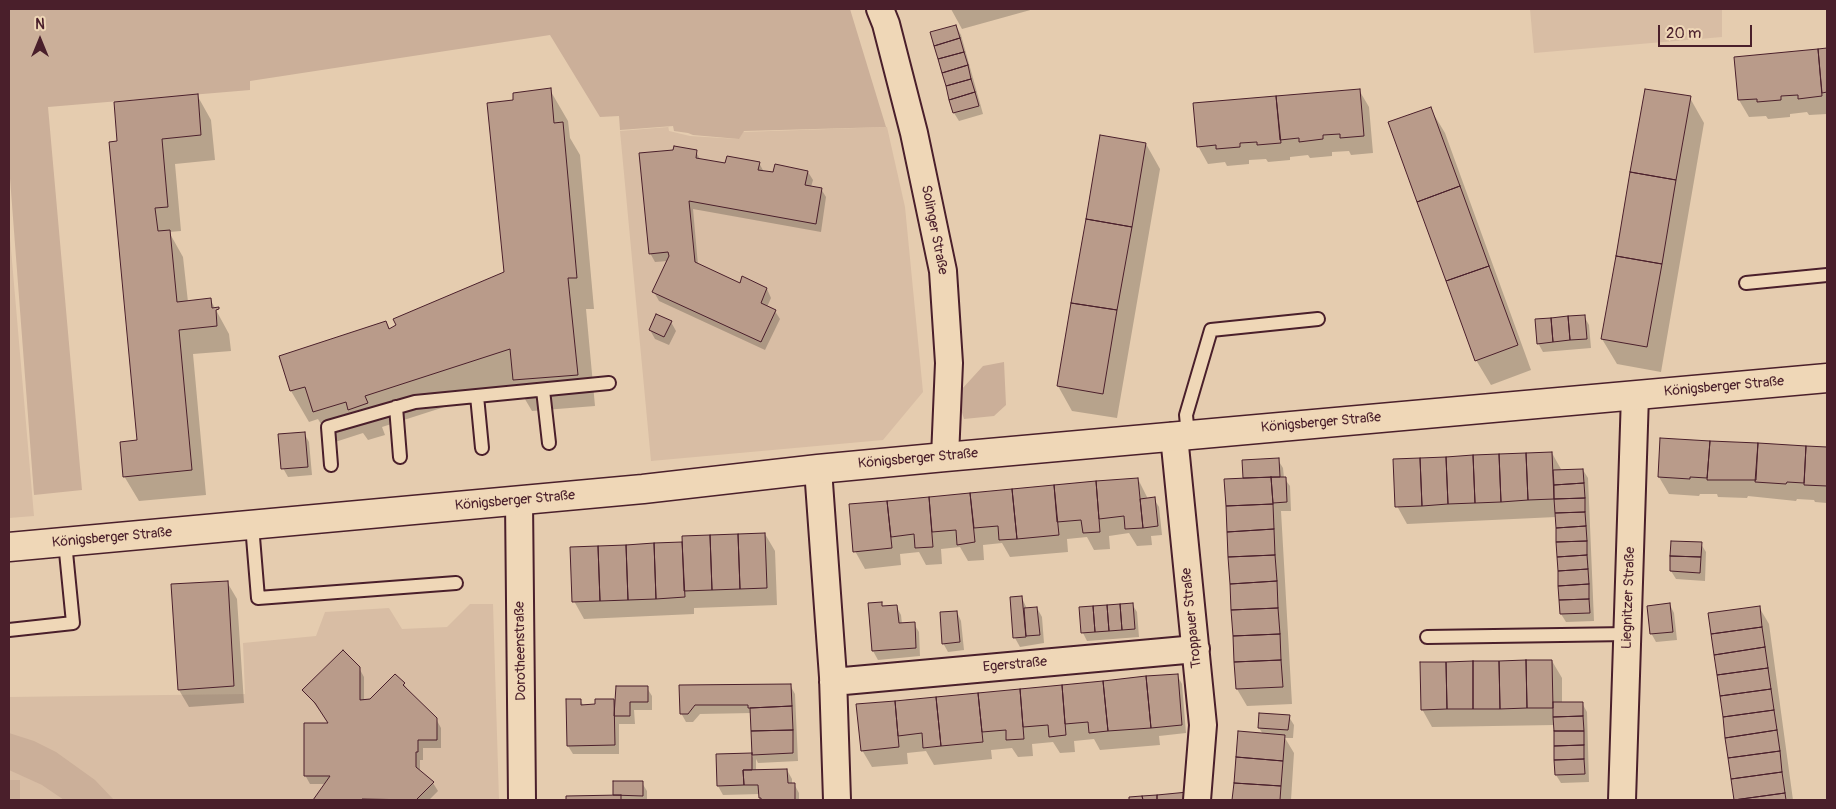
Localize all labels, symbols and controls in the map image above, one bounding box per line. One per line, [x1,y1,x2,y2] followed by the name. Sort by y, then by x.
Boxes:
[15,15,65,65] north arrow
[1661,15,1755,47] scale bar
[35,16,45,33] text: N
[1666,24,1701,43] text: 20 m
[917,184,951,276] street label: Solinger Straße
[1663,373,1785,401] street label: Königsberger Straße
[1260,409,1382,437] street label: Königsberger Straße
[857,445,979,473] street label: Königsberger Straße
[454,487,576,515] street label: Königsberger Straße
[51,524,173,552] street label: Königsberger Straße
[1619,547,1639,649] street label: Liegnitzer Straße
[1178,567,1206,669] street label: Troppauer Straße
[512,601,530,701] street label: Dorotheenstraße
[982,654,1048,676] street label: Egerstraße

